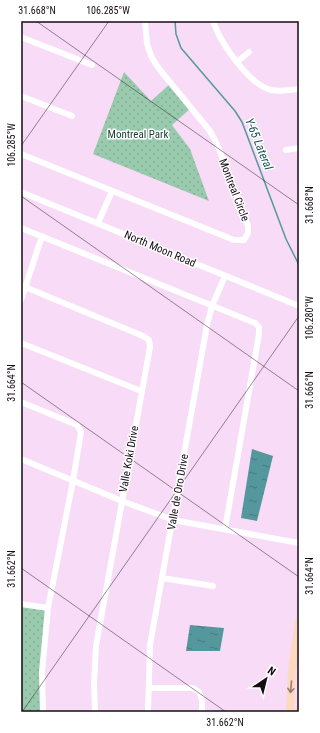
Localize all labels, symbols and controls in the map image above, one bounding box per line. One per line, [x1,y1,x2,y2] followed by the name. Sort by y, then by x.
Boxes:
[18,5,56,16] text: 31.668°N
[86,5,130,16] text: 106.285°W
[242,116,276,172] water label: Y-65 Lateral
[6,123,17,167] text: 106.285°W
[108,128,168,141] park label: Montreal Park
[216,157,252,223] street label: Montreal Circle
[304,186,315,224] text: 31.668°N
[122,228,198,270] street label: North Moon Road
[304,296,315,340] text: 106.280°W
[6,364,17,402] text: 31.664°N
[304,371,315,409] text: 31.666°N
[117,425,141,493] street label: Valle Koki Drive
[165,453,191,531] street label: Valle de Oro Drive
[6,550,17,588] text: 31.662°N
[304,557,315,595] text: 31.664°N
[246,659,286,699] north arrow
[265,664,278,679] text: N
[287,680,295,693] one-way arrow
[206,717,244,728] text: 31.662°N

